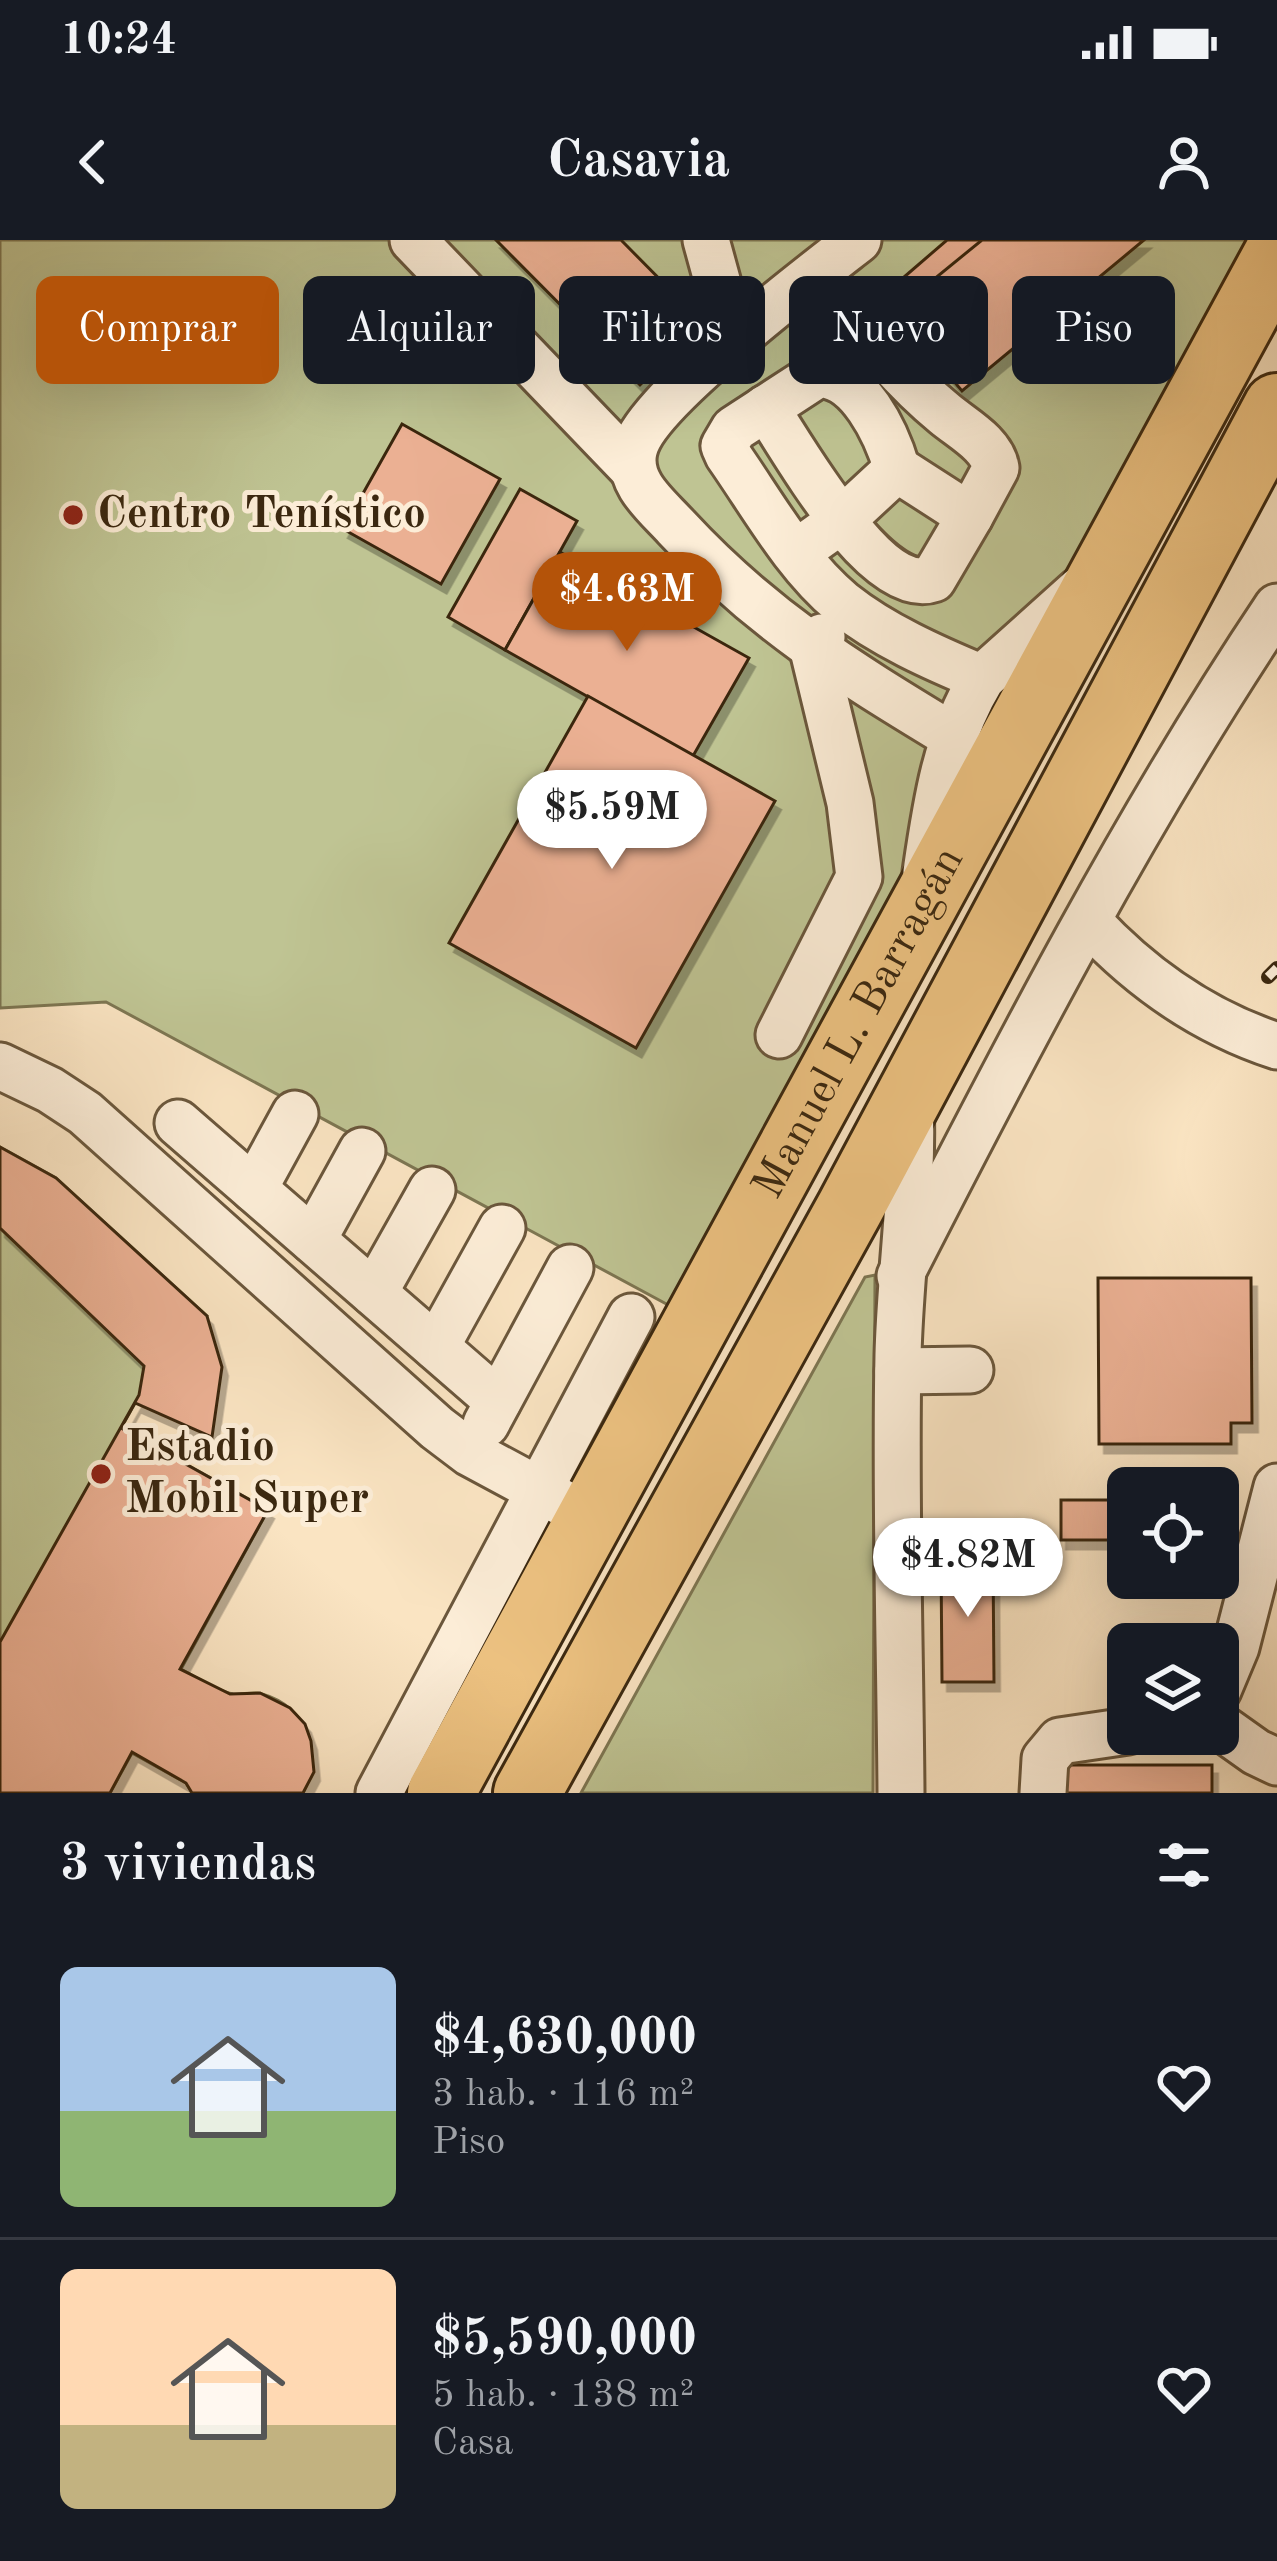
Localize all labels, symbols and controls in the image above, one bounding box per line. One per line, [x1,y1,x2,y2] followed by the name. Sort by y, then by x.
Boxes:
[60,19,177,64] text: 10:24
[60,129,126,195] icon: back
[1151,129,1217,195] icon: person
[547,135,730,189] text: Casavia
[36,276,279,384] chip: Comprar
[303,276,535,384] chip: Alquilar
[559,276,765,384] chip: Filtros
[789,276,988,384] chip: Nuevo
[1012,276,1175,384] chip: Piso
[97,493,426,538] place label: Centro Tenístico
[60,502,86,528] marker: Centro Tenístico
[529,552,725,654] pin: $4.63M
[559,571,695,610] text: $4.63M
[514,770,710,872] pin: $5.59M
[544,789,680,828] text: $5.59M
[746,840,973,1206] street label: Manuel L. Barragán
[125,1426,369,1523] place label: Estadio Mobil Super
[88,1461,114,1487] marker: Estadio Mobil Super
[1107,1467,1239,1755] map controls
[1107,1467,1239,1599] button: locate
[870,1518,1066,1620] pin: $4.82M
[900,1537,1036,1576] text: $4.82M
[1107,1623,1239,1755] button: layers
[1151,1832,1217,1898] icon: filters
[60,1840,316,1891] text: 3 viviendas
[432,2014,697,2065] text: $4,630,000
[156,2015,300,2159] icon: home
[1151,2054,1217,2120] icon: heart
[432,2075,694,2114] text: 3 hab. · 116 m²
[432,2123,505,2162] text: Piso
[432,2315,697,2366] text: $5,590,000
[156,2317,300,2461] icon: home
[1151,2356,1217,2422] icon: heart
[432,2376,694,2415] text: 5 hab. · 138 m²
[432,2424,514,2463] text: Casa

